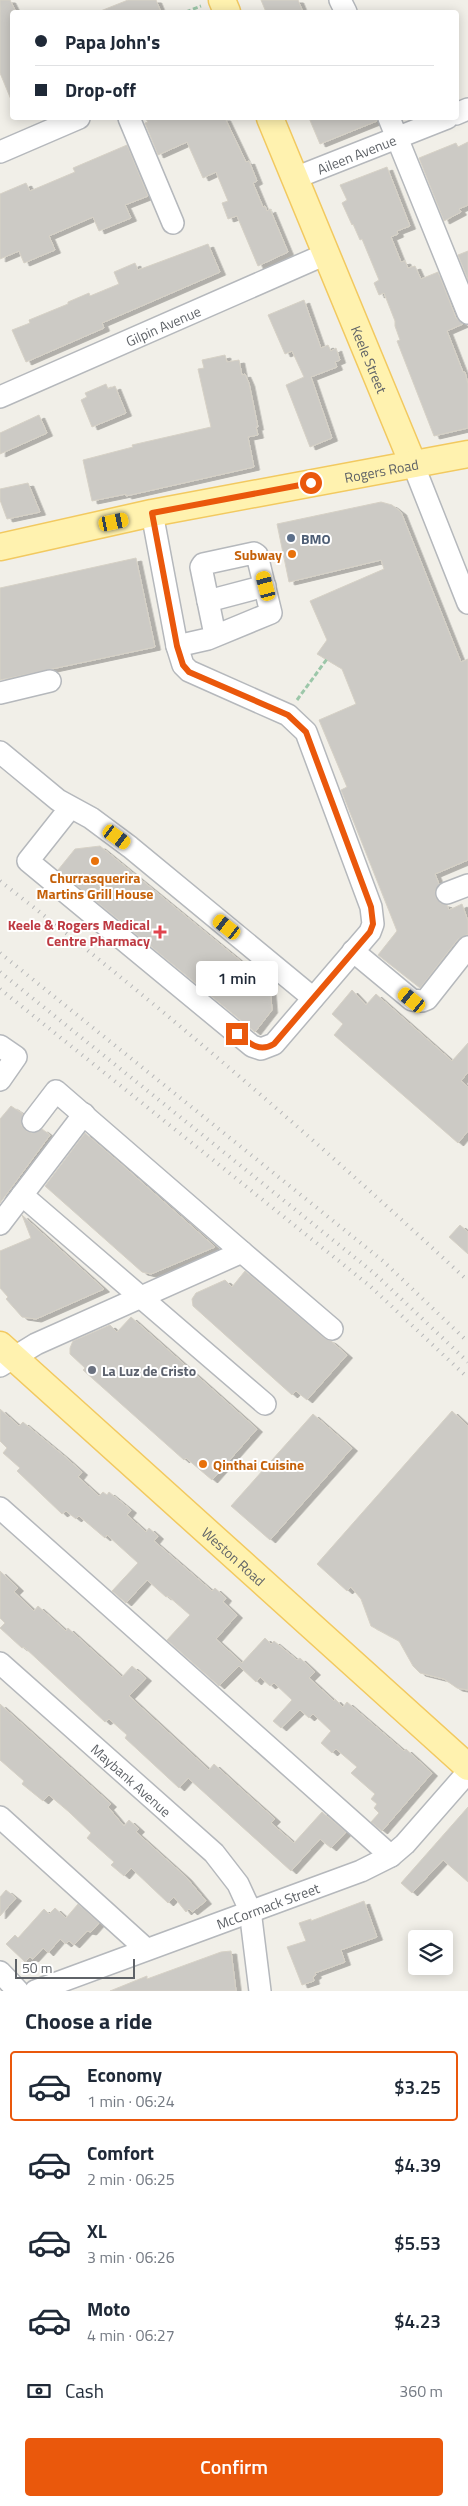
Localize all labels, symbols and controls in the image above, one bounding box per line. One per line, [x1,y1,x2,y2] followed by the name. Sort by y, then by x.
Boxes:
[65,27,160,56] text: Papa John's
[65,75,136,104] text: Drop-off
[314,129,399,179] street label: Aileen Avenue
[122,300,204,351] street label: Gilpin Avenue
[346,322,393,396] street label: Keele Street
[342,453,420,487] street label: Rogers Road
[300,472,322,494] route start
[97,512,130,532] car
[301,528,331,549] place label: BMO
[285,532,297,544] marker: BMO
[234,544,282,565] place label: Subway
[286,548,298,560] marker: Subway
[254,570,277,602] car
[100,822,133,852] car
[89,855,101,867] marker: Churrasquerira Martins Grill House
[37,867,153,904] place label: Churrasquerira Martins Grill House
[210,912,243,942] car
[8,914,150,951] place label: Keele & Rogers Medical Centre Pharmacy
[154,926,166,938] marker: Keele & Rogers Medical Centre Pharmacy
[196,962,278,996] callout: 1 min
[218,966,256,990] text: 1 min
[395,985,428,1015] car
[226,1023,248,1045] route end
[102,1360,196,1381] place label: La Luz de Cristo
[86,1364,98,1376] marker: La Luz de Cristo
[213,1454,304,1475] place label: Qinthai Cuisine
[197,1458,209,1470] marker: Qinthai Cuisine
[198,1522,270,1590] street label: Weston Road
[87,1738,176,1821] street label: Maybank Avenue
[213,1877,322,1934] street label: McCormack Street
[408,1930,453,1975] map controls
[408,1930,453,1975] button: layers
[15,1956,135,1979] scale bar
[22,1957,52,1978] text: 50 m
[25,2004,152,2038] text: Choose a ride
[87,2060,162,2089] text: Economy
[27,2064,72,2109] icon: car
[394,2072,441,2101] text: $3.25
[87,2089,175,2113] text: 1 min · 06:24
[87,2138,154,2167] text: Comfort
[27,2142,72,2187] icon: car
[394,2150,441,2179] text: $4.39
[87,2167,175,2191] text: 2 min · 06:25
[87,2216,107,2245] text: XL
[27,2220,72,2265] icon: car
[394,2228,441,2257] text: $5.53
[87,2245,175,2269] text: 3 min · 06:26
[87,2294,130,2323] text: Moto
[27,2298,72,2343] icon: car
[394,2306,441,2335] text: $4.23
[87,2323,175,2347] text: 4 min · 06:27
[65,2376,104,2405] text: Cash
[25,2377,53,2405] icon: cash
[399,2379,443,2403] text: 360 m
[25,2438,443,2496] button: Confirm

